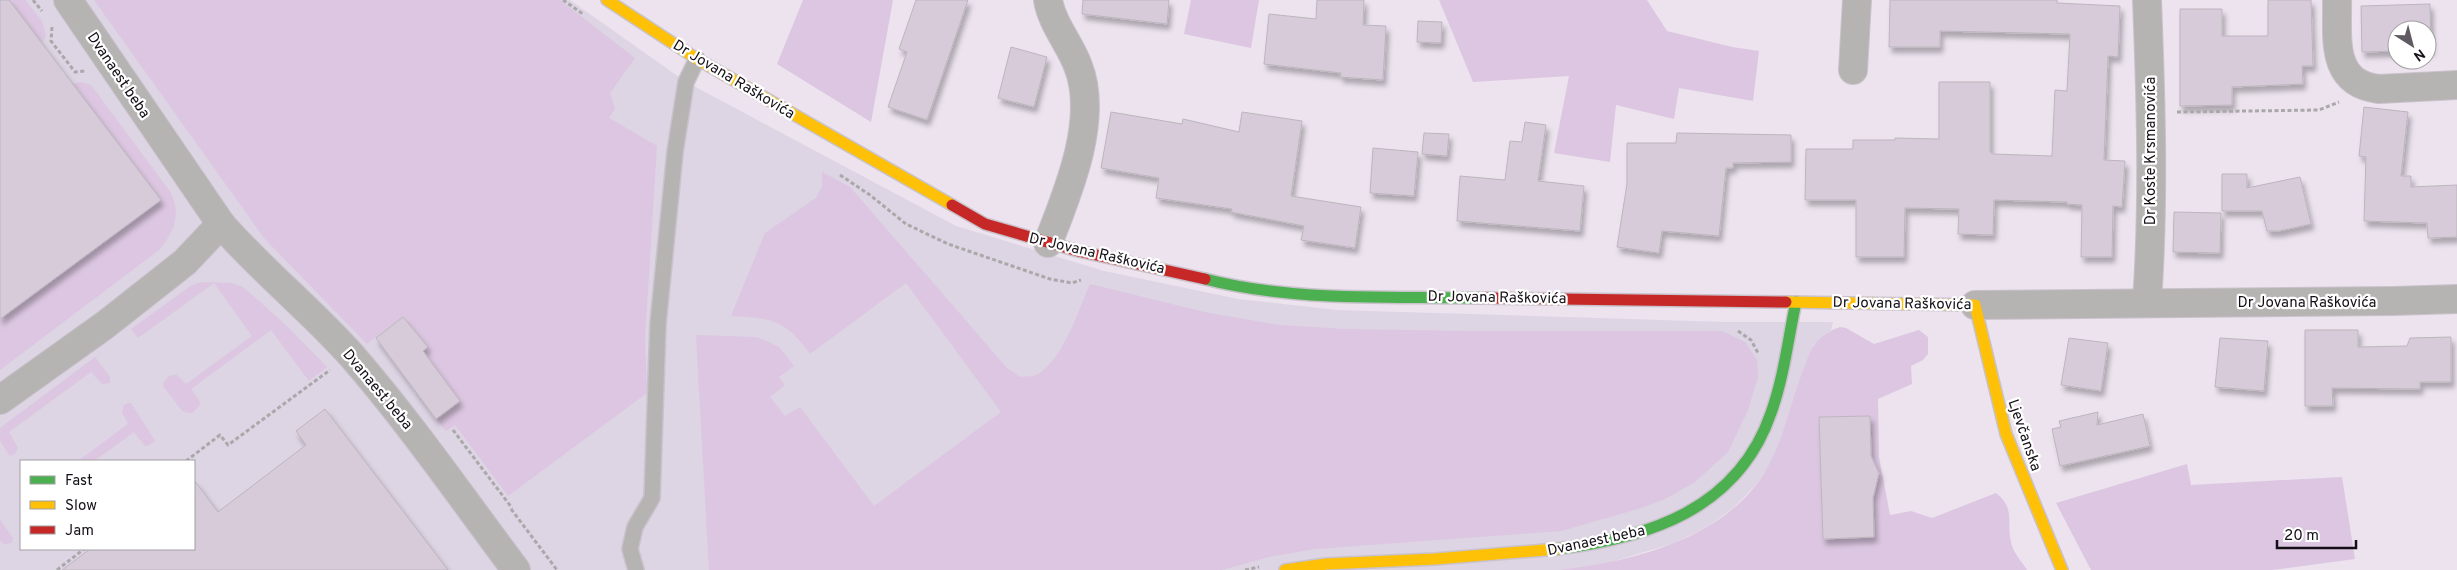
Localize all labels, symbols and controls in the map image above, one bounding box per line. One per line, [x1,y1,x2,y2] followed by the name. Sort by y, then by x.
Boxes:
[2387,20,2437,70] north arrow
[82,29,153,122] street label: Dvanaest beba
[669,36,798,124] street label: Dr Jovana Raškovića
[2410,44,2428,64] text: N
[2142,77,2161,225] street label: Dr Koste Krsmanovića
[1027,230,1166,279] street label: Dr Jovana Raškovića
[1427,288,1567,309] street label: Dr Jovana Raškovića
[1832,294,1972,315] street label: Dr Jovana Raškovića
[2238,294,2376,313] street label: Dr Jovana Raškovića
[338,346,416,434] street label: Dvanaest beba
[2002,397,2045,474] street label: Ljevčanska
[20,460,195,550] legend
[65,472,93,491] text: Fast
[65,497,97,516] text: Slow
[2277,518,2356,550] scale bar
[65,522,94,541] text: Jam
[1546,522,1647,561] street label: Dvanaest beba
[2284,527,2319,546] text: 20 m

